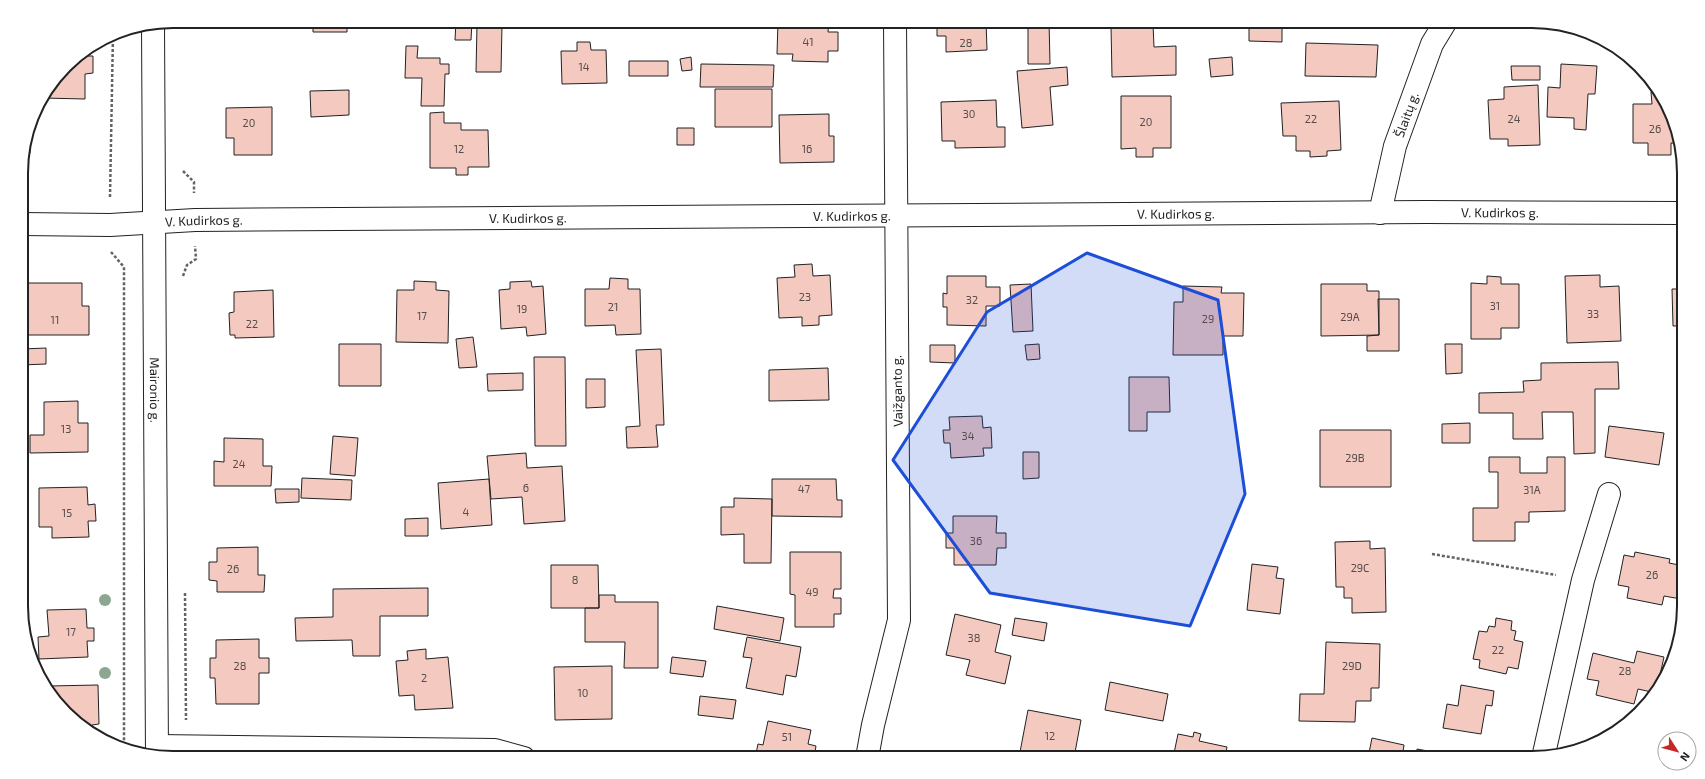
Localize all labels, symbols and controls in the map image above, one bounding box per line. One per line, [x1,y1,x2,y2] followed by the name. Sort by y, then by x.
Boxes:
[802,35,814,48] house number: 41
[960,36,972,49] house number: 28
[578,60,590,73] house number: 14
[1391,90,1422,140] street label: Šlaitų g.
[963,107,975,120] house number: 30
[1305,112,1317,125] house number: 22
[1508,112,1521,125] house number: 24
[1140,115,1152,128] house number: 20
[243,116,255,129] house number: 20
[1649,122,1661,135] house number: 26
[454,142,464,155] house number: 12
[802,142,812,155] house number: 16
[1461,204,1539,220] street label: V. Kudirkos g.
[1137,205,1215,222] street label: V. Kudirkos g.
[813,207,891,224] street label: V. Kudirkos g.
[489,210,567,226] street label: V. Kudirkos g.
[165,212,243,230] street label: V. Kudirkos g.
[799,290,811,303] house number: 23
[966,293,978,306] house number: 32
[1490,299,1500,312] house number: 31
[608,300,618,313] house number: 21
[517,302,527,315] house number: 19
[1587,307,1599,320] house number: 33
[417,309,427,322] house number: 17
[1340,310,1360,323] house number: 29A
[1202,312,1214,325] house number: 29
[51,313,59,326] house number: 11
[246,317,258,330] house number: 22
[888,355,906,427] street label: Vaižganto g.
[147,357,163,423] street label: Maironio g.
[61,422,71,435] house number: 13
[962,429,975,442] house number: 34
[1345,451,1365,464] house number: 29B
[233,457,246,470] house number: 24
[523,481,529,494] house number: 6
[798,482,811,495] house number: 47
[1523,483,1541,496] house number: 31A
[463,505,470,518] house number: 4
[62,506,72,519] house number: 15
[970,534,982,547] house number: 36
[1351,561,1369,574] house number: 29C
[227,562,239,575] house number: 26
[1646,568,1658,581] house number: 26
[572,573,578,586] house number: 8
[805,585,819,598] house number: 49
[66,625,76,638] house number: 17
[968,631,980,644] house number: 38
[1492,643,1504,656] house number: 22
[234,659,246,672] house number: 28
[1342,659,1362,672] house number: 29D
[1619,664,1631,677] house number: 28
[421,671,427,684] house number: 2
[577,686,589,699] house number: 10
[1045,729,1055,742] house number: 12
[782,730,792,743] house number: 51
[1657,731,1697,771] north arrow
[1678,750,1693,764] text: N

